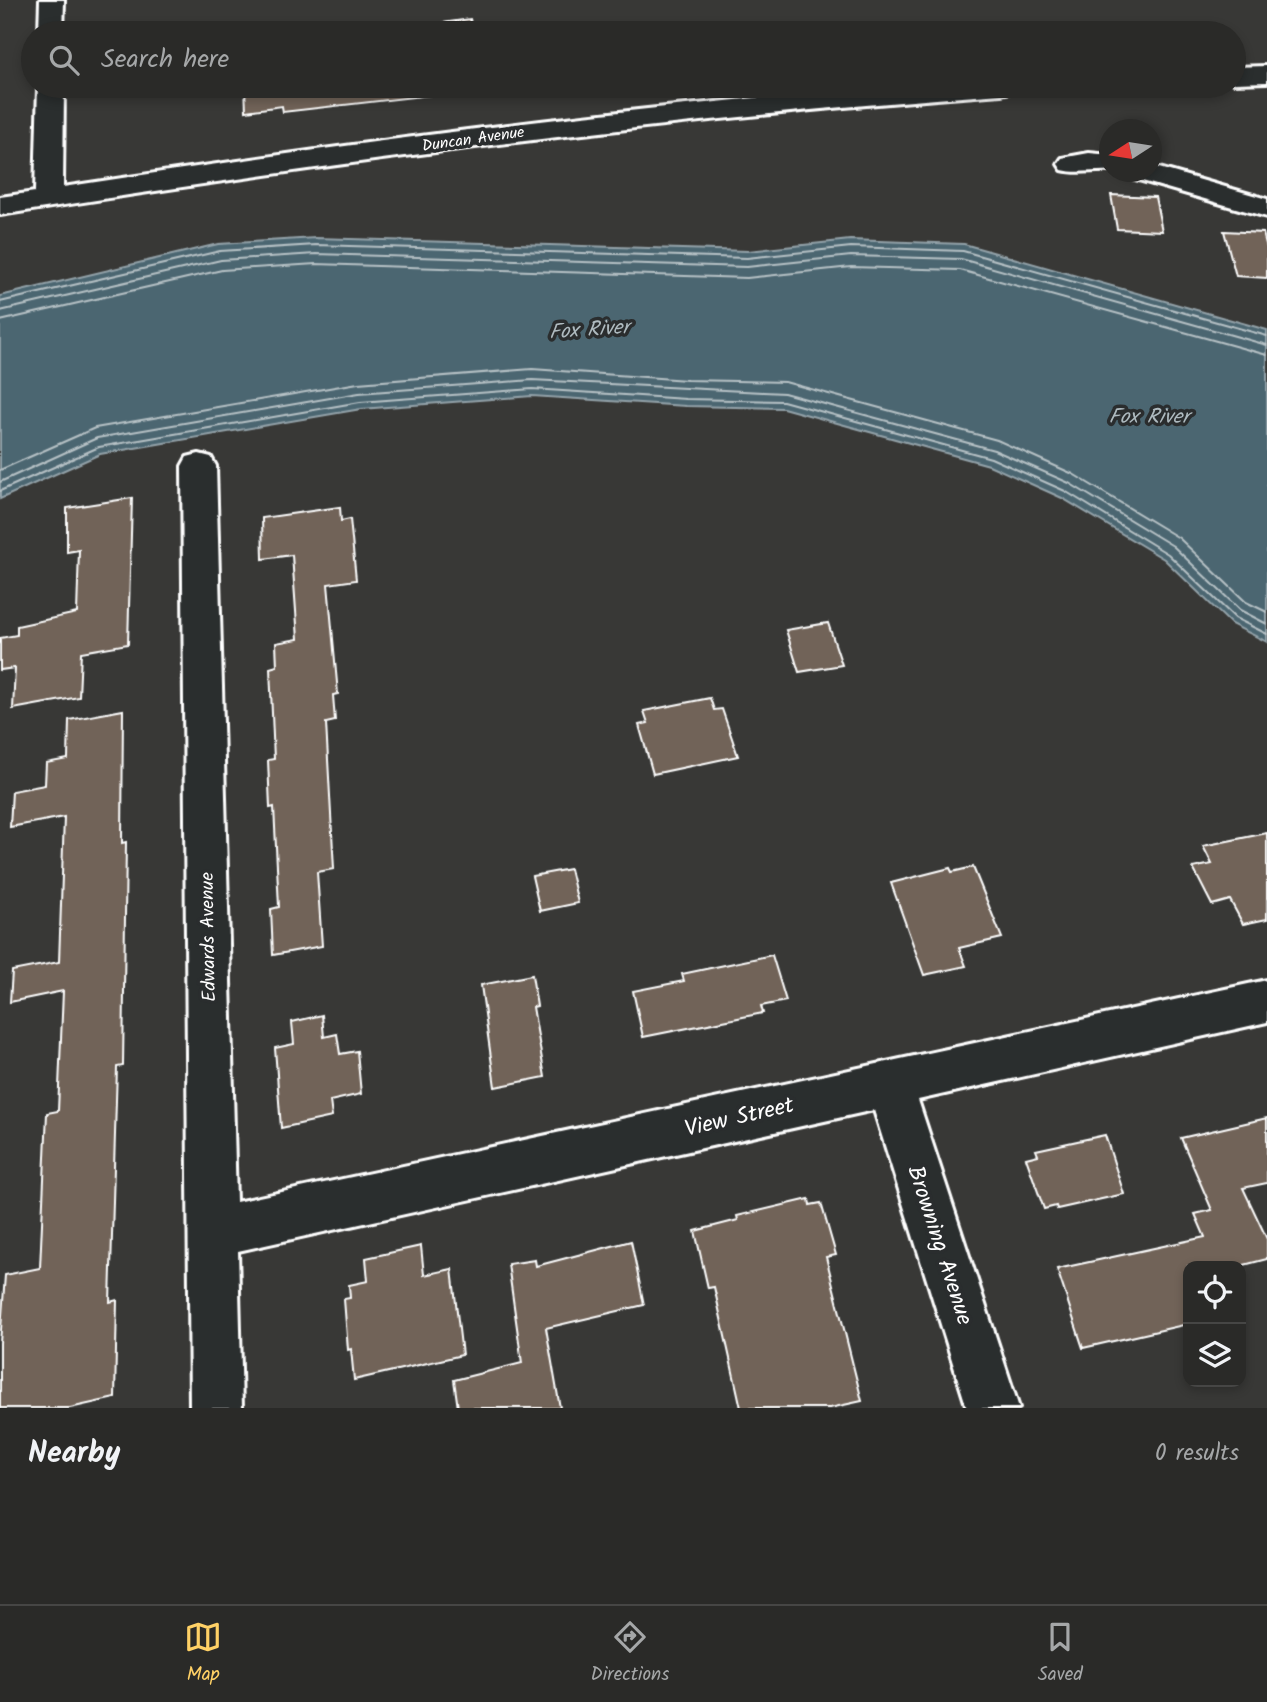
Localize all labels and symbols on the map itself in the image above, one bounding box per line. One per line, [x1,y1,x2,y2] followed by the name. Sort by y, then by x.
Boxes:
[1099,119,1162,182] north arrow
[420,120,526,159] street label: Duncan Avenue
[548,311,634,350] water label: Fox River
[1109,401,1193,434] water label: Fox River
[193,871,225,1002] street label: Edwards Avenue
[681,1088,799,1148] street label: View Street
[896,1161,982,1330] street label: Browning Avenue

